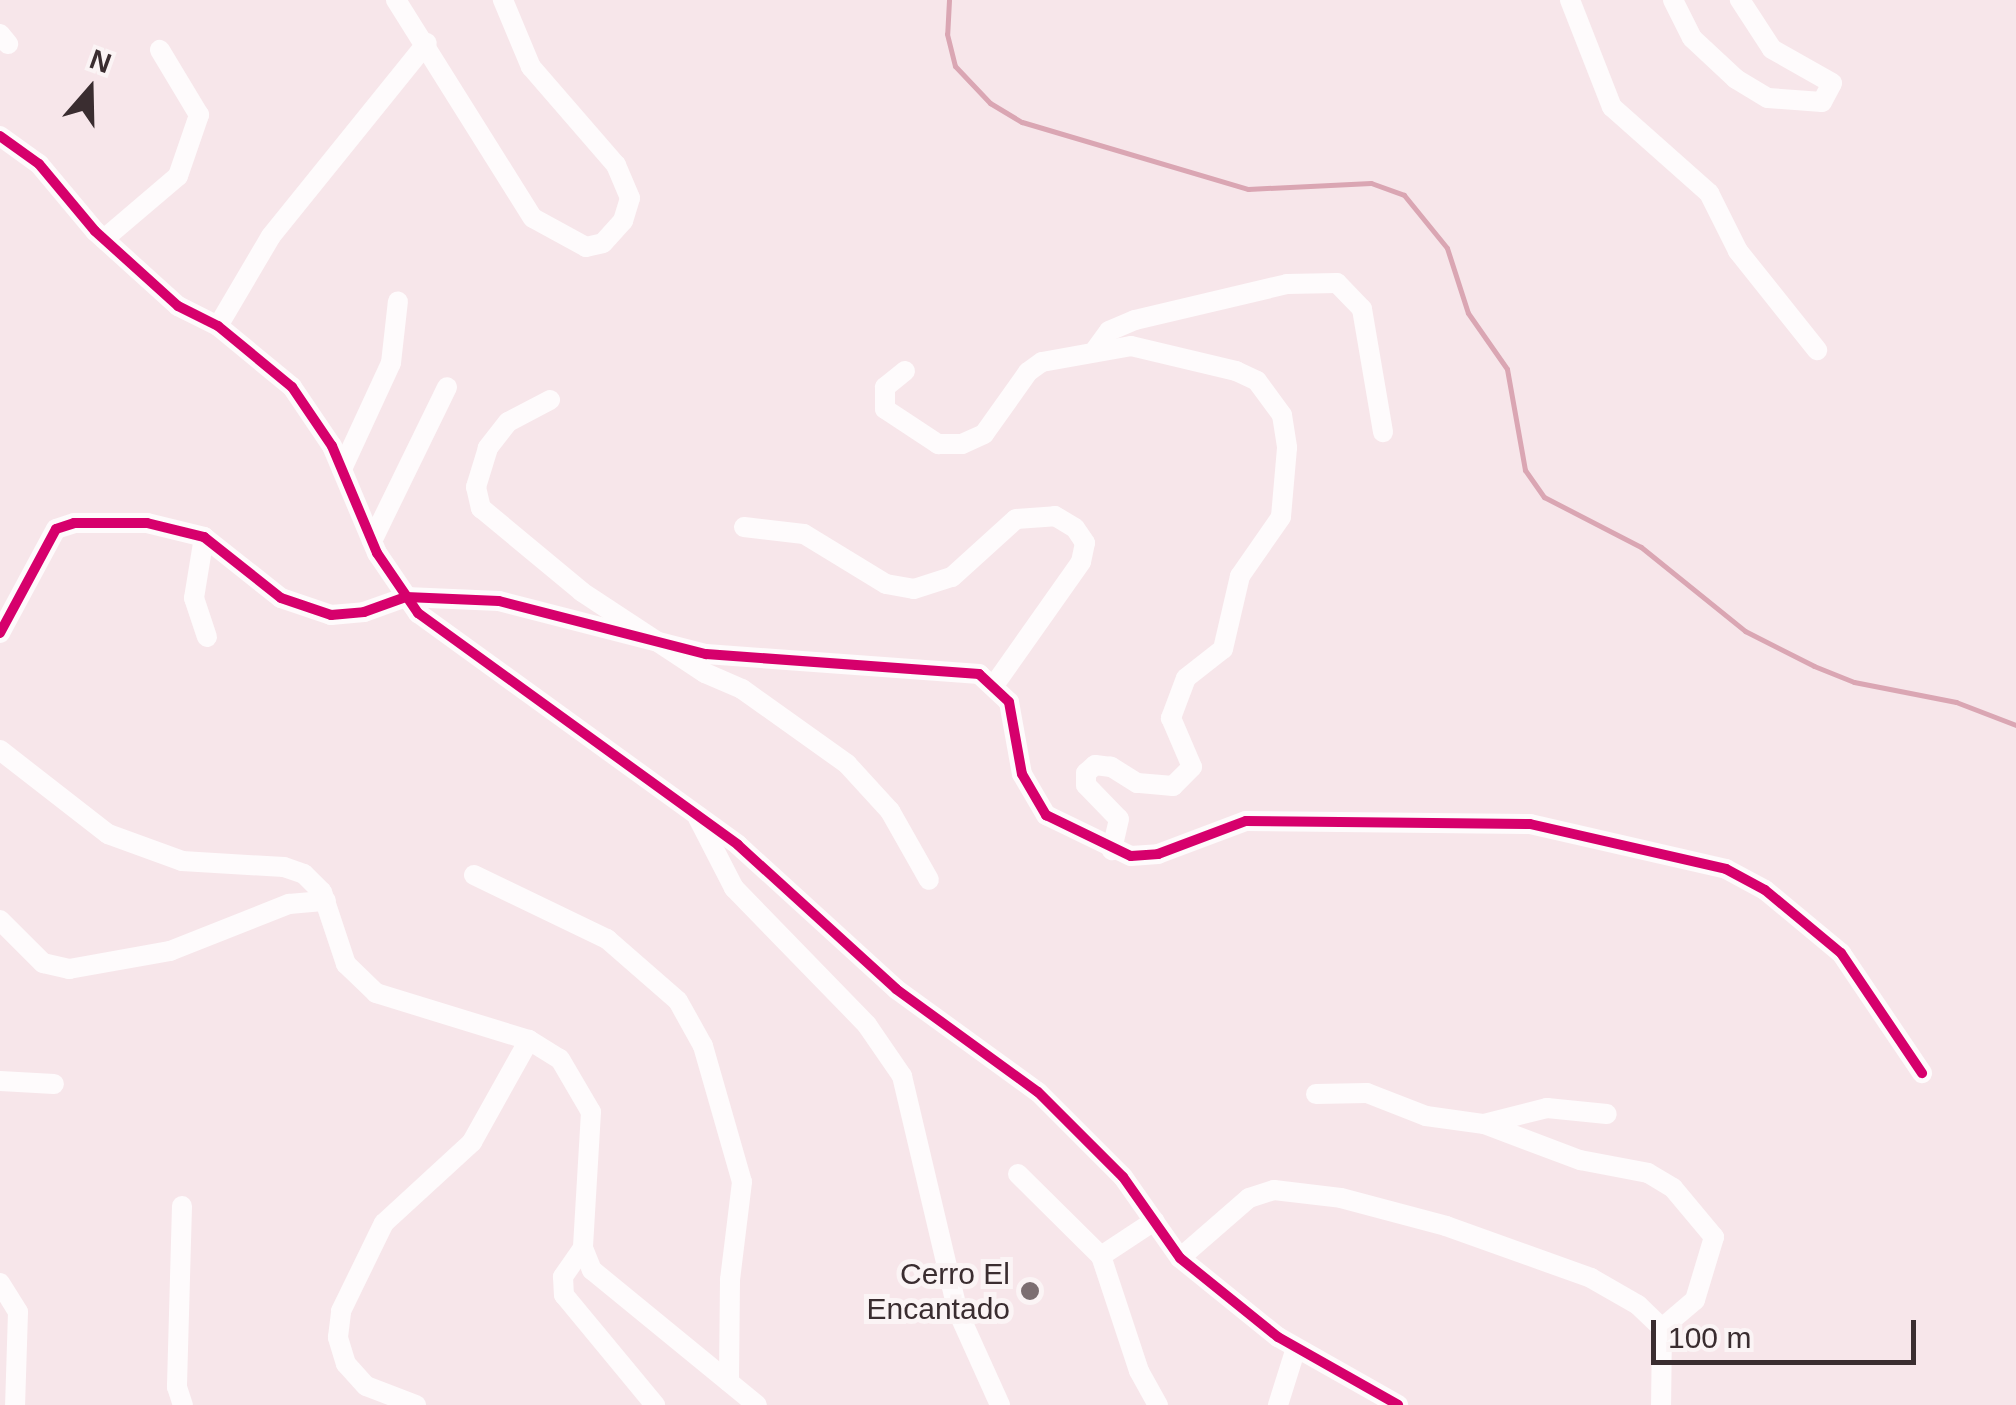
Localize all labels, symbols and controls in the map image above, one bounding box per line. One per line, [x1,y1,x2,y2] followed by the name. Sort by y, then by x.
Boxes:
[40,40,140,140] north arrow
[86,43,115,79] text: N
[867,1256,1010,1326] place label: Cerro El Encantado
[1019,1280,1041,1302] marker: Cerro El Encantado
[1656,1300,1921,1362] scale bar
[1668,1321,1751,1354] text: 100 m

